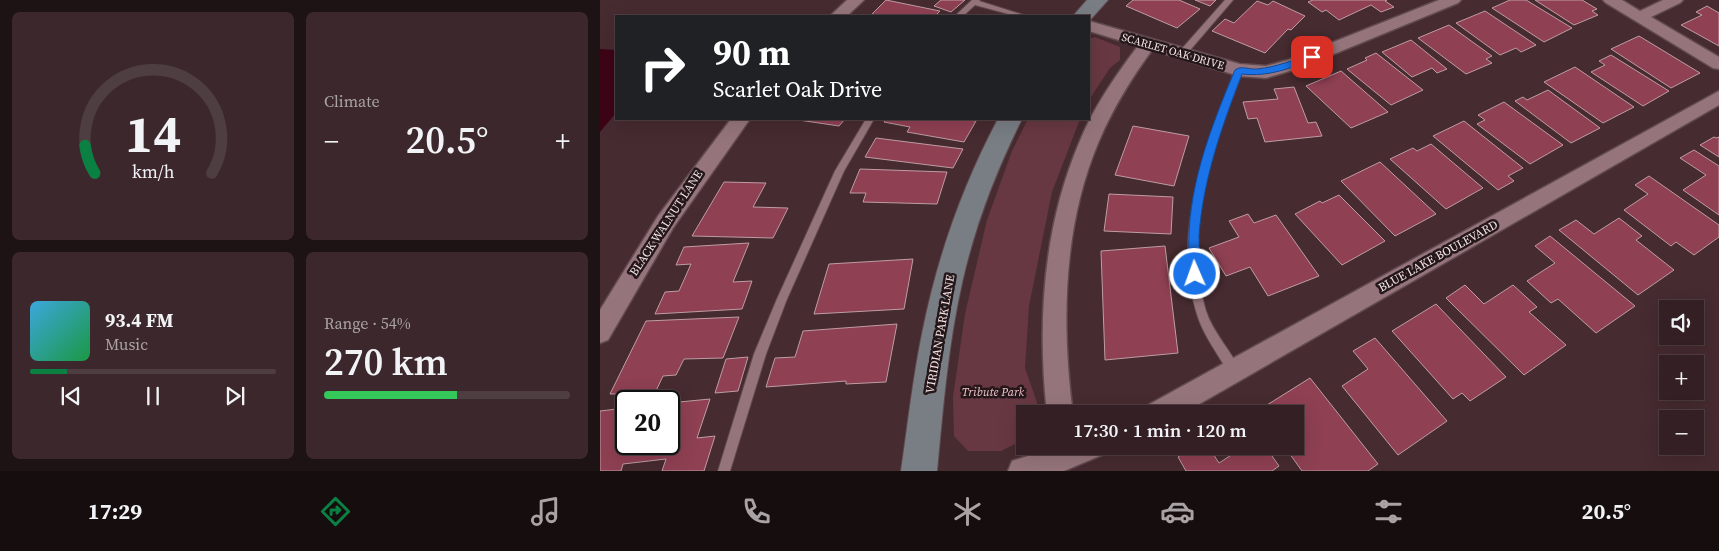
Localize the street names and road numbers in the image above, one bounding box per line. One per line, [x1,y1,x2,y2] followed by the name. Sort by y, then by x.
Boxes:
[1120,30,1226,73] street label: SCARLET OAK DRIVE
[626,167,706,279] street label: BLACK WALNUT LANE
[1375,216,1501,296] street label: BLUE LAKE BOULEVARD
[922,273,958,395] street label: VIRIDIAN PARK LANE

